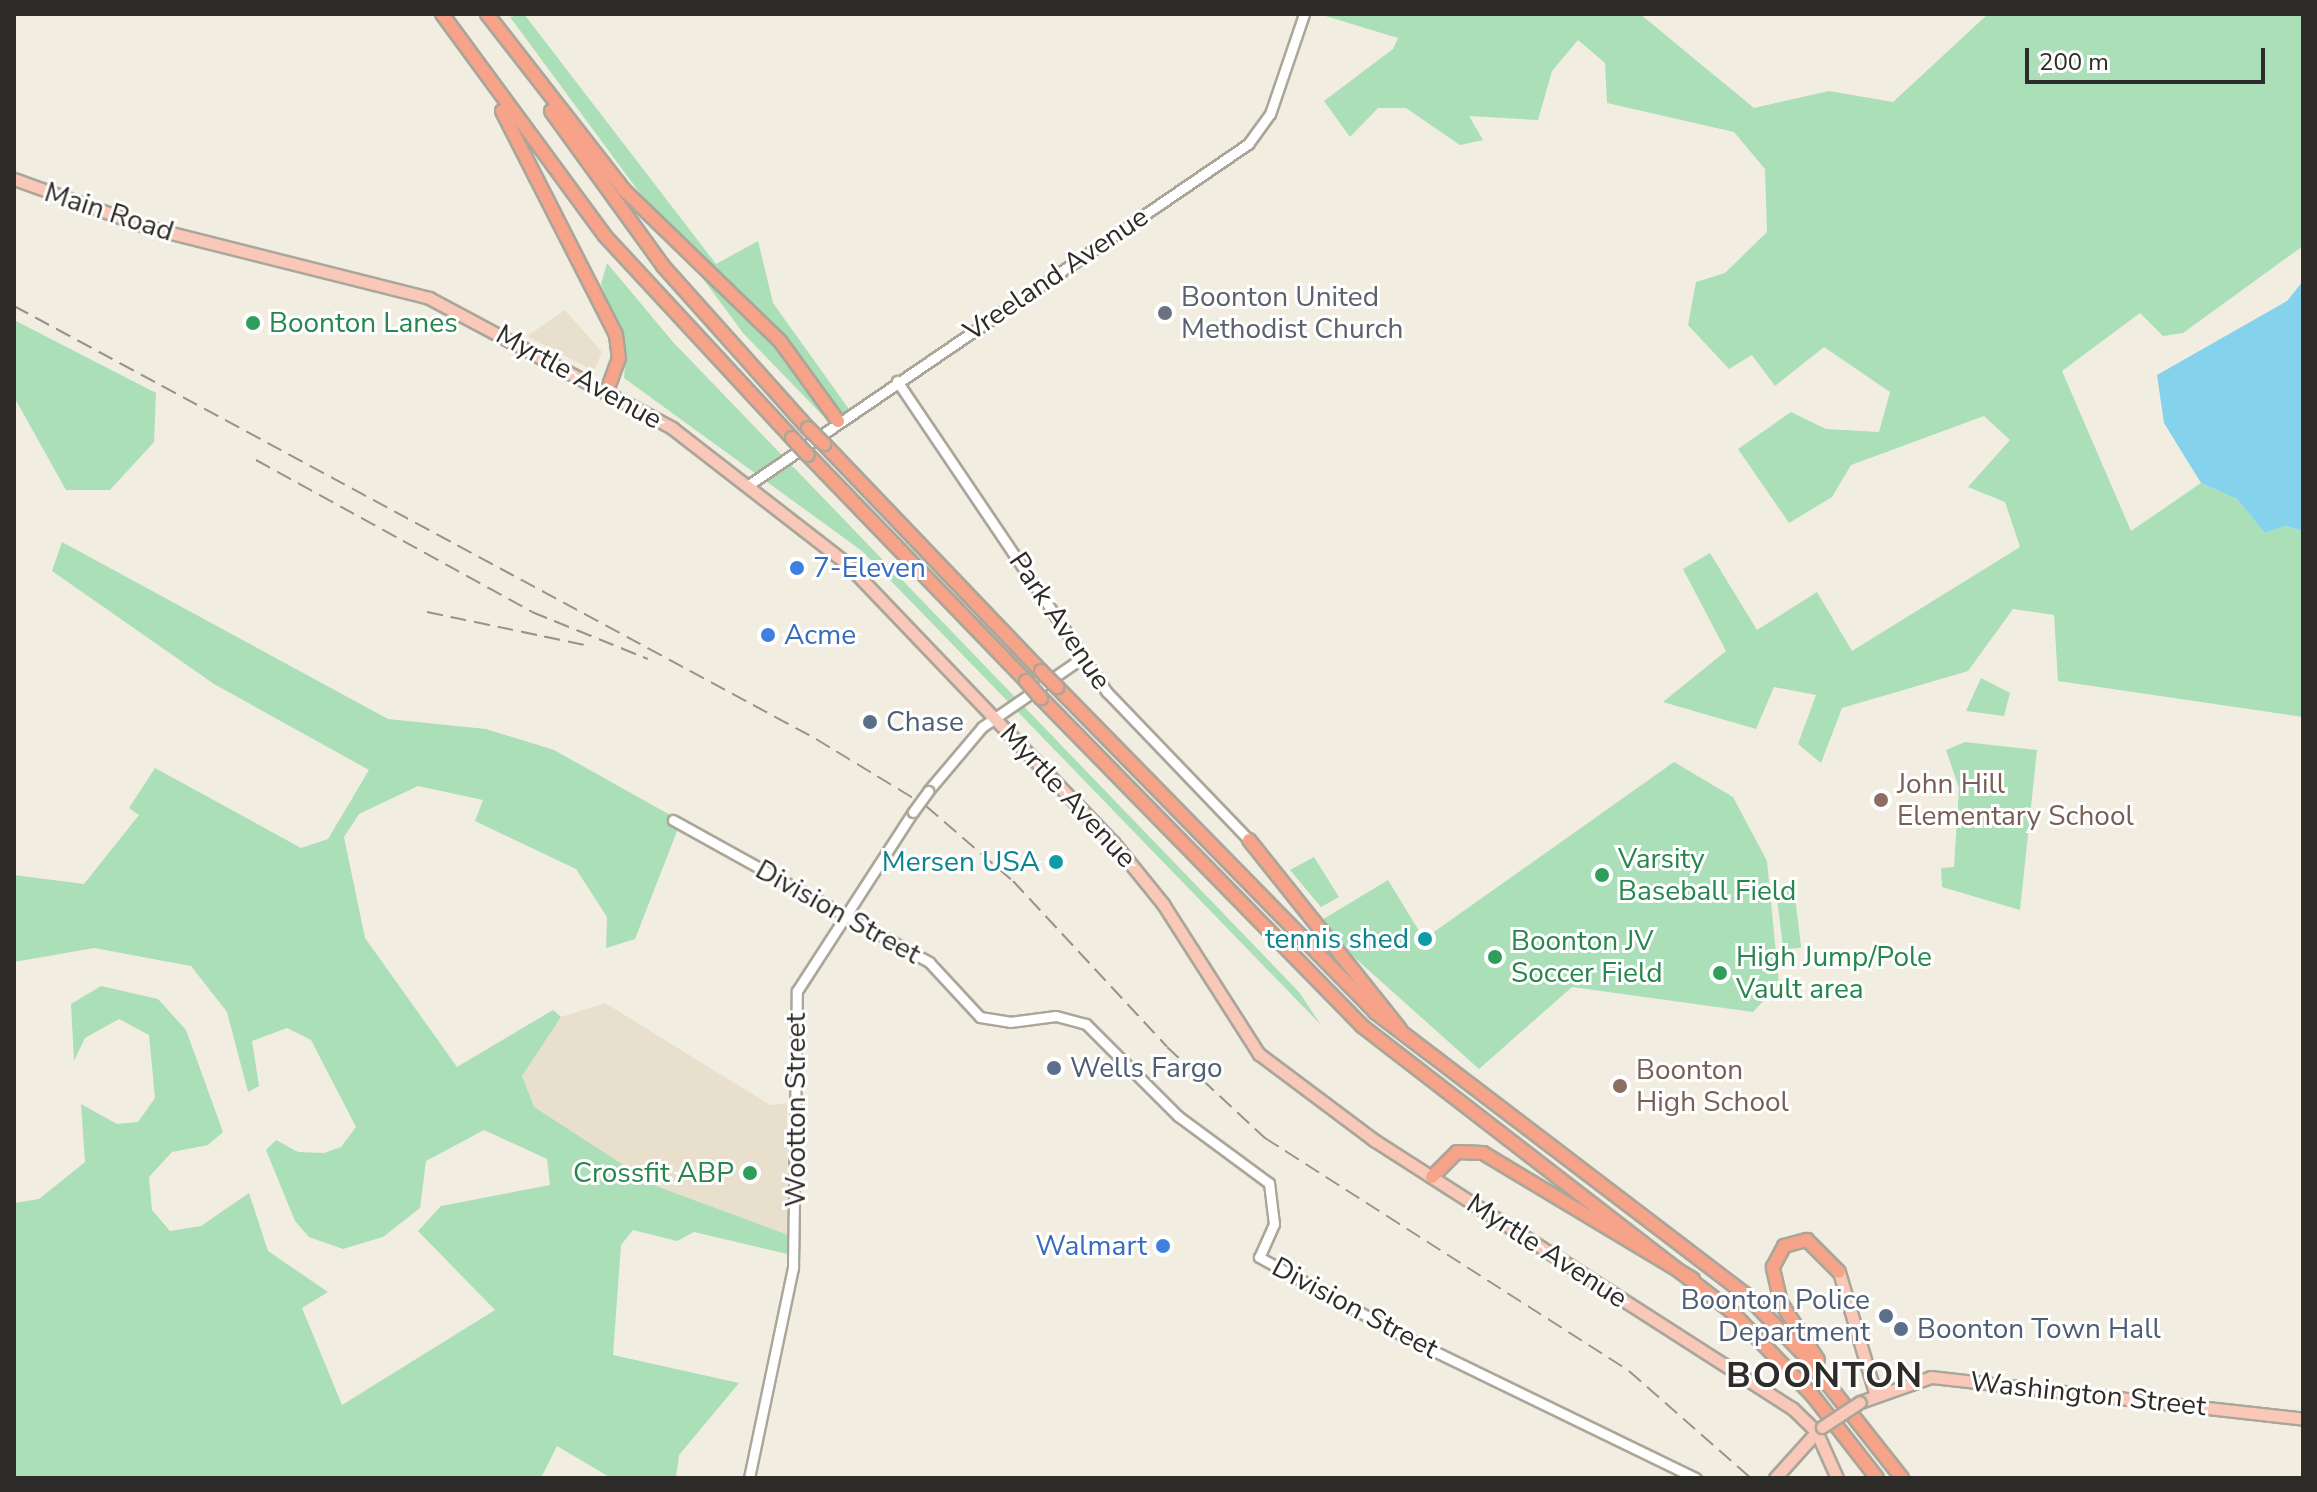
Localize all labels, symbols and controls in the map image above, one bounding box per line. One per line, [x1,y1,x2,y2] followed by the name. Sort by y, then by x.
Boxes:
[2029,32,2269,82] scale bar
[2039,46,2109,78] text: 200 m
[40,175,178,249] street label: Main Road
[957,200,1155,348] street label: Vreeland Avenue
[1181,280,1403,346] place label: Boonton United Methodist Church
[1156,304,1174,322] marker: Boonton United Methodist Church
[269,306,458,340] place label: Boonton Lanes
[244,314,262,332] marker: Boonton Lanes
[490,318,668,436] street label: Myrtle Avenue
[1002,546,1118,696] street label: Park Avenue
[813,551,926,585] place label: 7-Eleven
[788,559,806,577] marker: 7-Eleven
[784,618,856,652] place label: Acme
[759,626,777,644] marker: Acme
[886,705,964,739] place label: Chase
[861,713,879,731] marker: Chase
[993,717,1143,875] street label: Myrtle Avenue
[1897,767,2134,833] place label: John Hill Elementary School
[1872,791,1890,809] marker: John Hill Elementary School
[1618,842,1796,908] place label: Varsity Baseball Field
[882,845,1040,879] place label: Mersen USA
[750,853,926,971] street label: Division Street
[1047,853,1065,871] marker: Mersen USA
[1593,866,1611,884] marker: Varsity Baseball Field
[1265,922,1409,956] place label: tennis shed
[1511,924,1662,990] place label: Boonton JV Soccer Field
[1416,930,1434,948] marker: tennis shed
[1736,940,1932,1006] place label: High Jump/Pole Vault area
[1486,948,1504,966] marker: Boonton JV Soccer Field
[1711,964,1729,982] marker: High Jump/Pole Vault area
[779,1013,813,1207] street label: Wootton Street
[1070,1051,1223,1085] place label: Wells Fargo
[1636,1053,1789,1119] place label: Boonton High School
[1045,1059,1063,1077] marker: Wells Fargo
[1611,1077,1629,1095] marker: Boonton High School
[573,1156,734,1190] place label: Crossfit ABP
[741,1164,759,1182] marker: Crossfit ABP
[1461,1187,1633,1315] street label: Myrtle Avenue
[1035,1229,1147,1263] place label: Walmart
[1154,1237,1172,1255] marker: Walmart
[1266,1250,1444,1366] street label: Division Street
[1681,1283,1870,1349] place label: Boonton Police Department
[1877,1307,1895,1325] marker: Boonton Police Department
[1917,1312,2161,1346] place label: Boonton Town Hall
[1892,1320,1910,1338] marker: Boonton Town Hall
[1726,1354,1924,1398] district label: BOONTON
[1968,1365,2208,1423] street label: Washington Street

